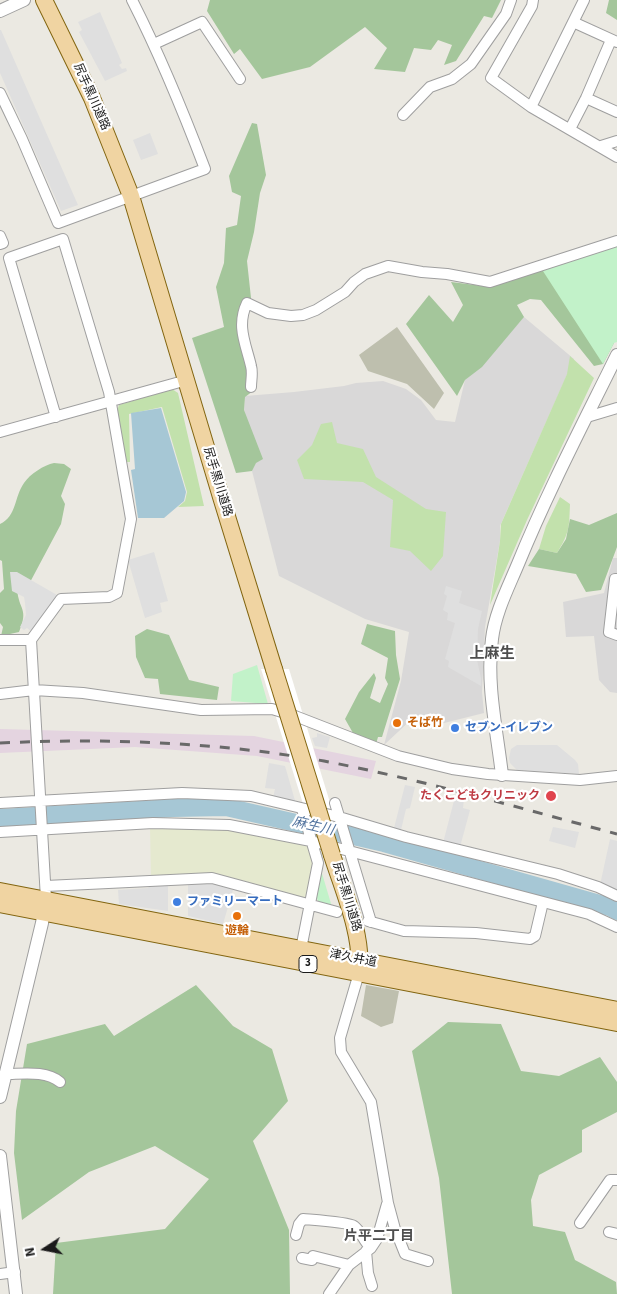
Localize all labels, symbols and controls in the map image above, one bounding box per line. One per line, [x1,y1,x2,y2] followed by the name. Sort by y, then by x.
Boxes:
[70,61,112,133] street label: 尻手黒川道路
[200,445,234,519] street label: 尻手黒川道路
[470,646,514,664] district label: 上麻生
[407,716,443,730] place label: そば竹
[391,717,403,729] marker: そば竹
[465,721,553,735] place label: セブン-イレブン
[449,722,461,734] marker: セブン-イレブン
[420,789,540,803] place label: たくこどもクリニック
[544,789,558,803] marker: たくこどもクリニック
[291,814,335,840] water label: 麻生川
[329,860,363,934] street label: 尻手黒川道路
[187,895,283,909] place label: ファミリーマート
[171,896,183,908] marker: ファミリーマート
[231,910,243,922] marker: 遊輪
[225,924,249,938] place label: 遊輪
[328,947,378,971] street label: 津久井道
[299,956,317,972] road number: 3
[20,1224,70,1274] north arrow
[344,1229,414,1245] district label: 片平二丁目
[20,1245,41,1258] text: N

